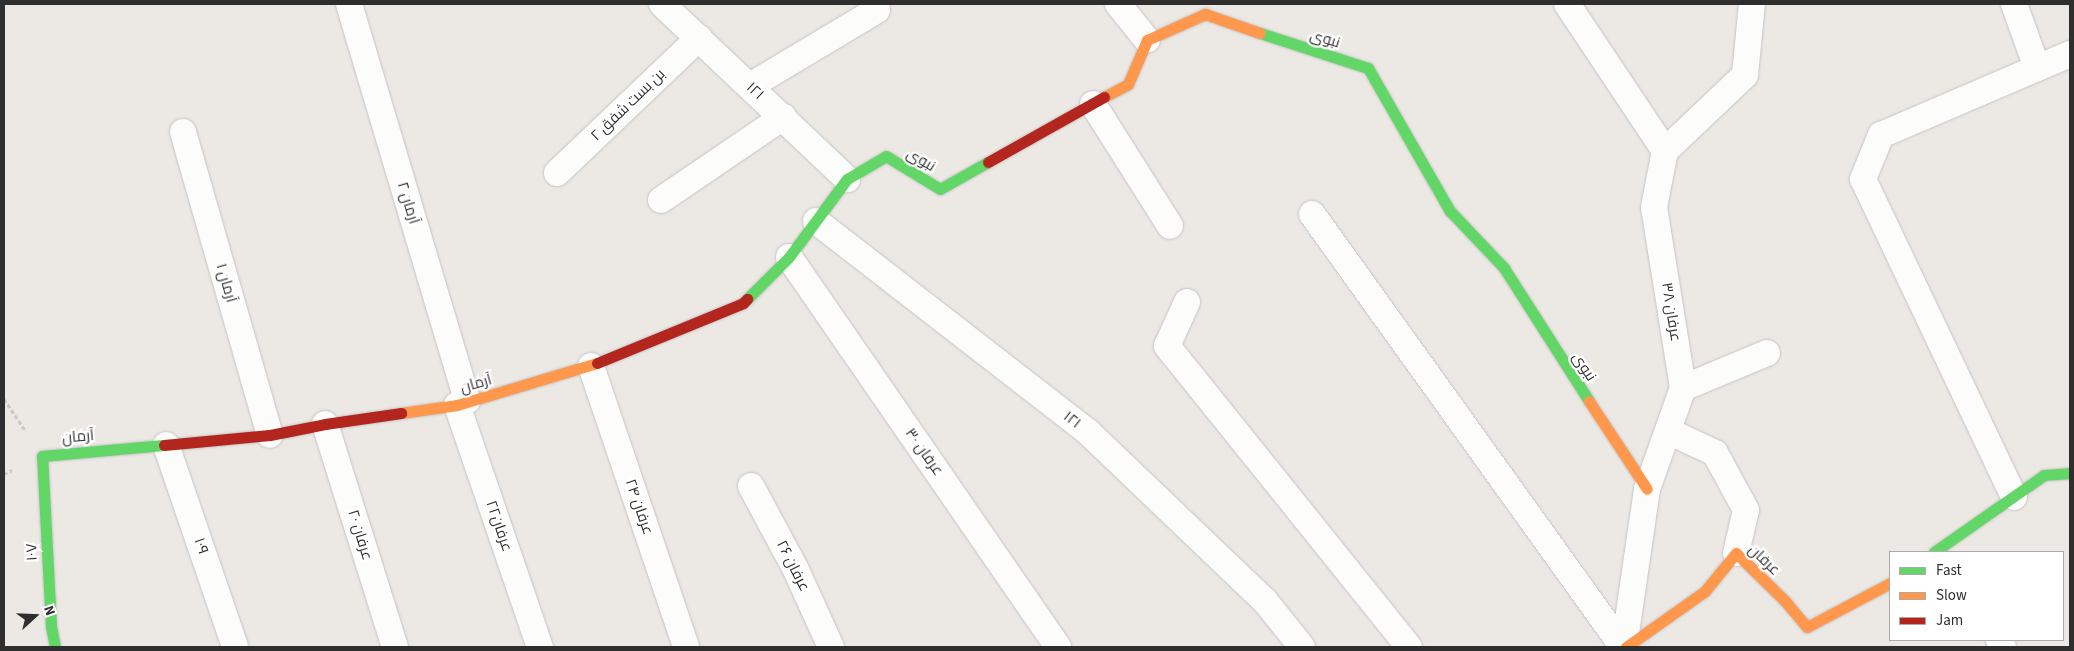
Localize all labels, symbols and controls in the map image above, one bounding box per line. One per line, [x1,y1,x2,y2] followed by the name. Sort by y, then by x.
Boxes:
[1308,26,1342,52] street label: نبوی
[587,65,669,145] street label: بن بست شفق ۲
[743,79,767,103] street label: ۱۲۱
[903,144,939,176] street label: نبوی
[393,180,423,226] street label: آرمان ۲
[212,261,240,305] street label: آرمان ۱
[1657,281,1685,343] street label: عرفان ۳۸
[1568,349,1600,385] street label: نبوی
[458,371,494,397] street label: آرمان
[1060,408,1084,432] street label: ۱۲۱
[901,425,947,479] street label: عرفان ۳۰
[61,427,95,447] street label: آرمان
[621,477,657,537] street label: عرفان ۲۴
[482,498,516,554] street label: عرفان۲۲
[344,508,376,562] street label: عرفان ۲۰
[190,535,212,557] street label: ۱۰۹
[773,537,813,595] street label: عرفان ۲۶
[1744,541,1784,579] street label: عرفان
[23,543,41,561] street label: ۱۰۷
[1889,551,2064,641] legend
[1936,560,1962,581] text: Fast
[1936,585,1967,606] text: Slow
[10,591,60,641] north arrow
[38,603,60,619] text: N
[1936,610,1963,631] text: Jam

